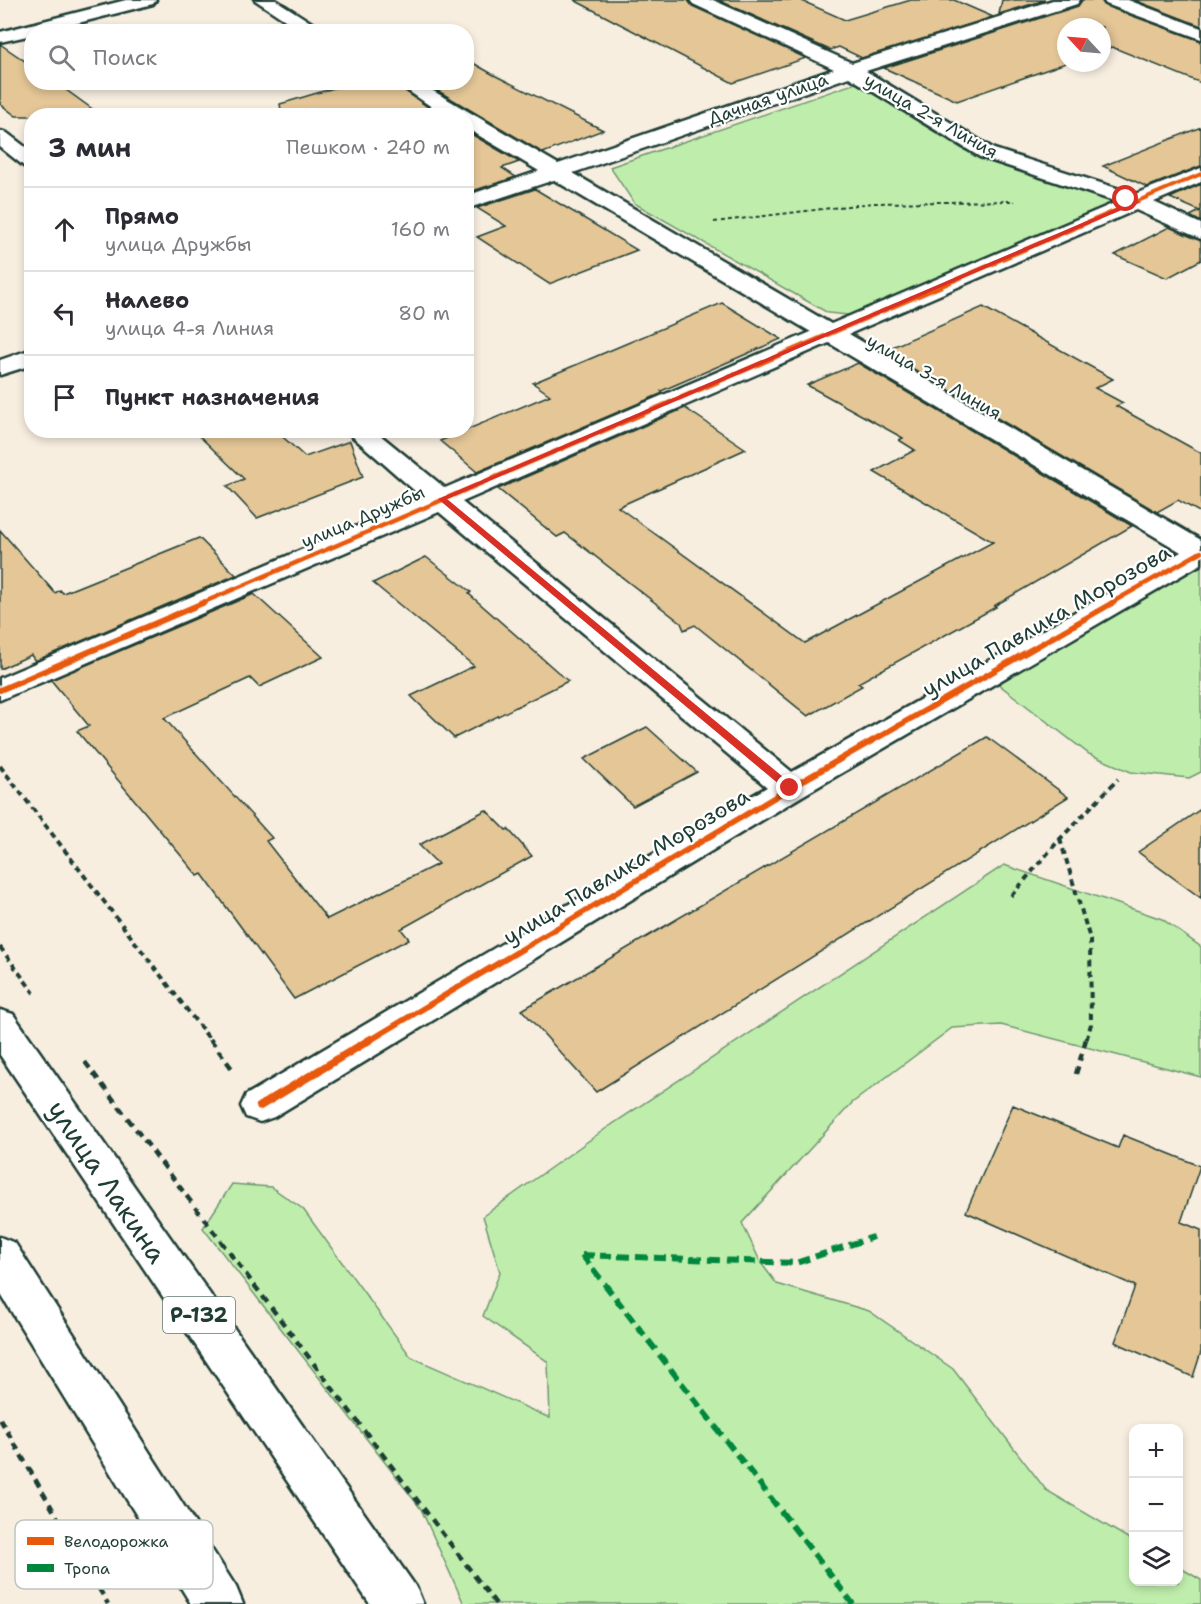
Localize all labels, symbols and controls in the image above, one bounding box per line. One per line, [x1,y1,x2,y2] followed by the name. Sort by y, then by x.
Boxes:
[1057,18,1111,72] north arrow
[24,24,474,90] search box
[45,41,78,74] icon: search
[93,43,157,72] text: Поиск
[705,67,831,131] street label: Дачная улица
[860,68,1002,164] street label: улица 2-я Линия
[48,130,131,165] text: 3 мин
[286,134,450,160] text: Пешком · 240 m
[1112,185,1138,211] route start
[105,202,179,231] text: Прямо
[48,213,81,246] icon: ahead
[391,216,450,242] text: 160 m
[105,231,252,257] text: улица Дружбы
[105,286,189,315] text: Налево
[48,297,81,330] icon: left
[398,300,450,326] text: 80 m
[105,315,274,341] text: улица 4-я Линия
[862,329,1006,425] street label: улица 3-я Линия
[48,381,81,414] icon: arrive
[105,383,319,412] text: Пункт назначения
[298,480,428,554] street label: улица Дружбы
[917,537,1176,704] street label: улица Павлика Морозова
[776,774,802,800] route end
[498,781,755,952] street label: улица Павлика Морозова
[39,1093,176,1271] street label: улица Лакина
[163,1297,235,1333] road number: Р-132
[1129,1424,1183,1586] map controls
[1129,1424,1183,1478] button: +
[1129,1478,1183,1532] button: −
[15,1520,213,1589] legend
[64,1531,169,1552] text: Велодорожка
[1129,1532,1183,1586] button: layers
[64,1558,110,1579] text: Тропа

